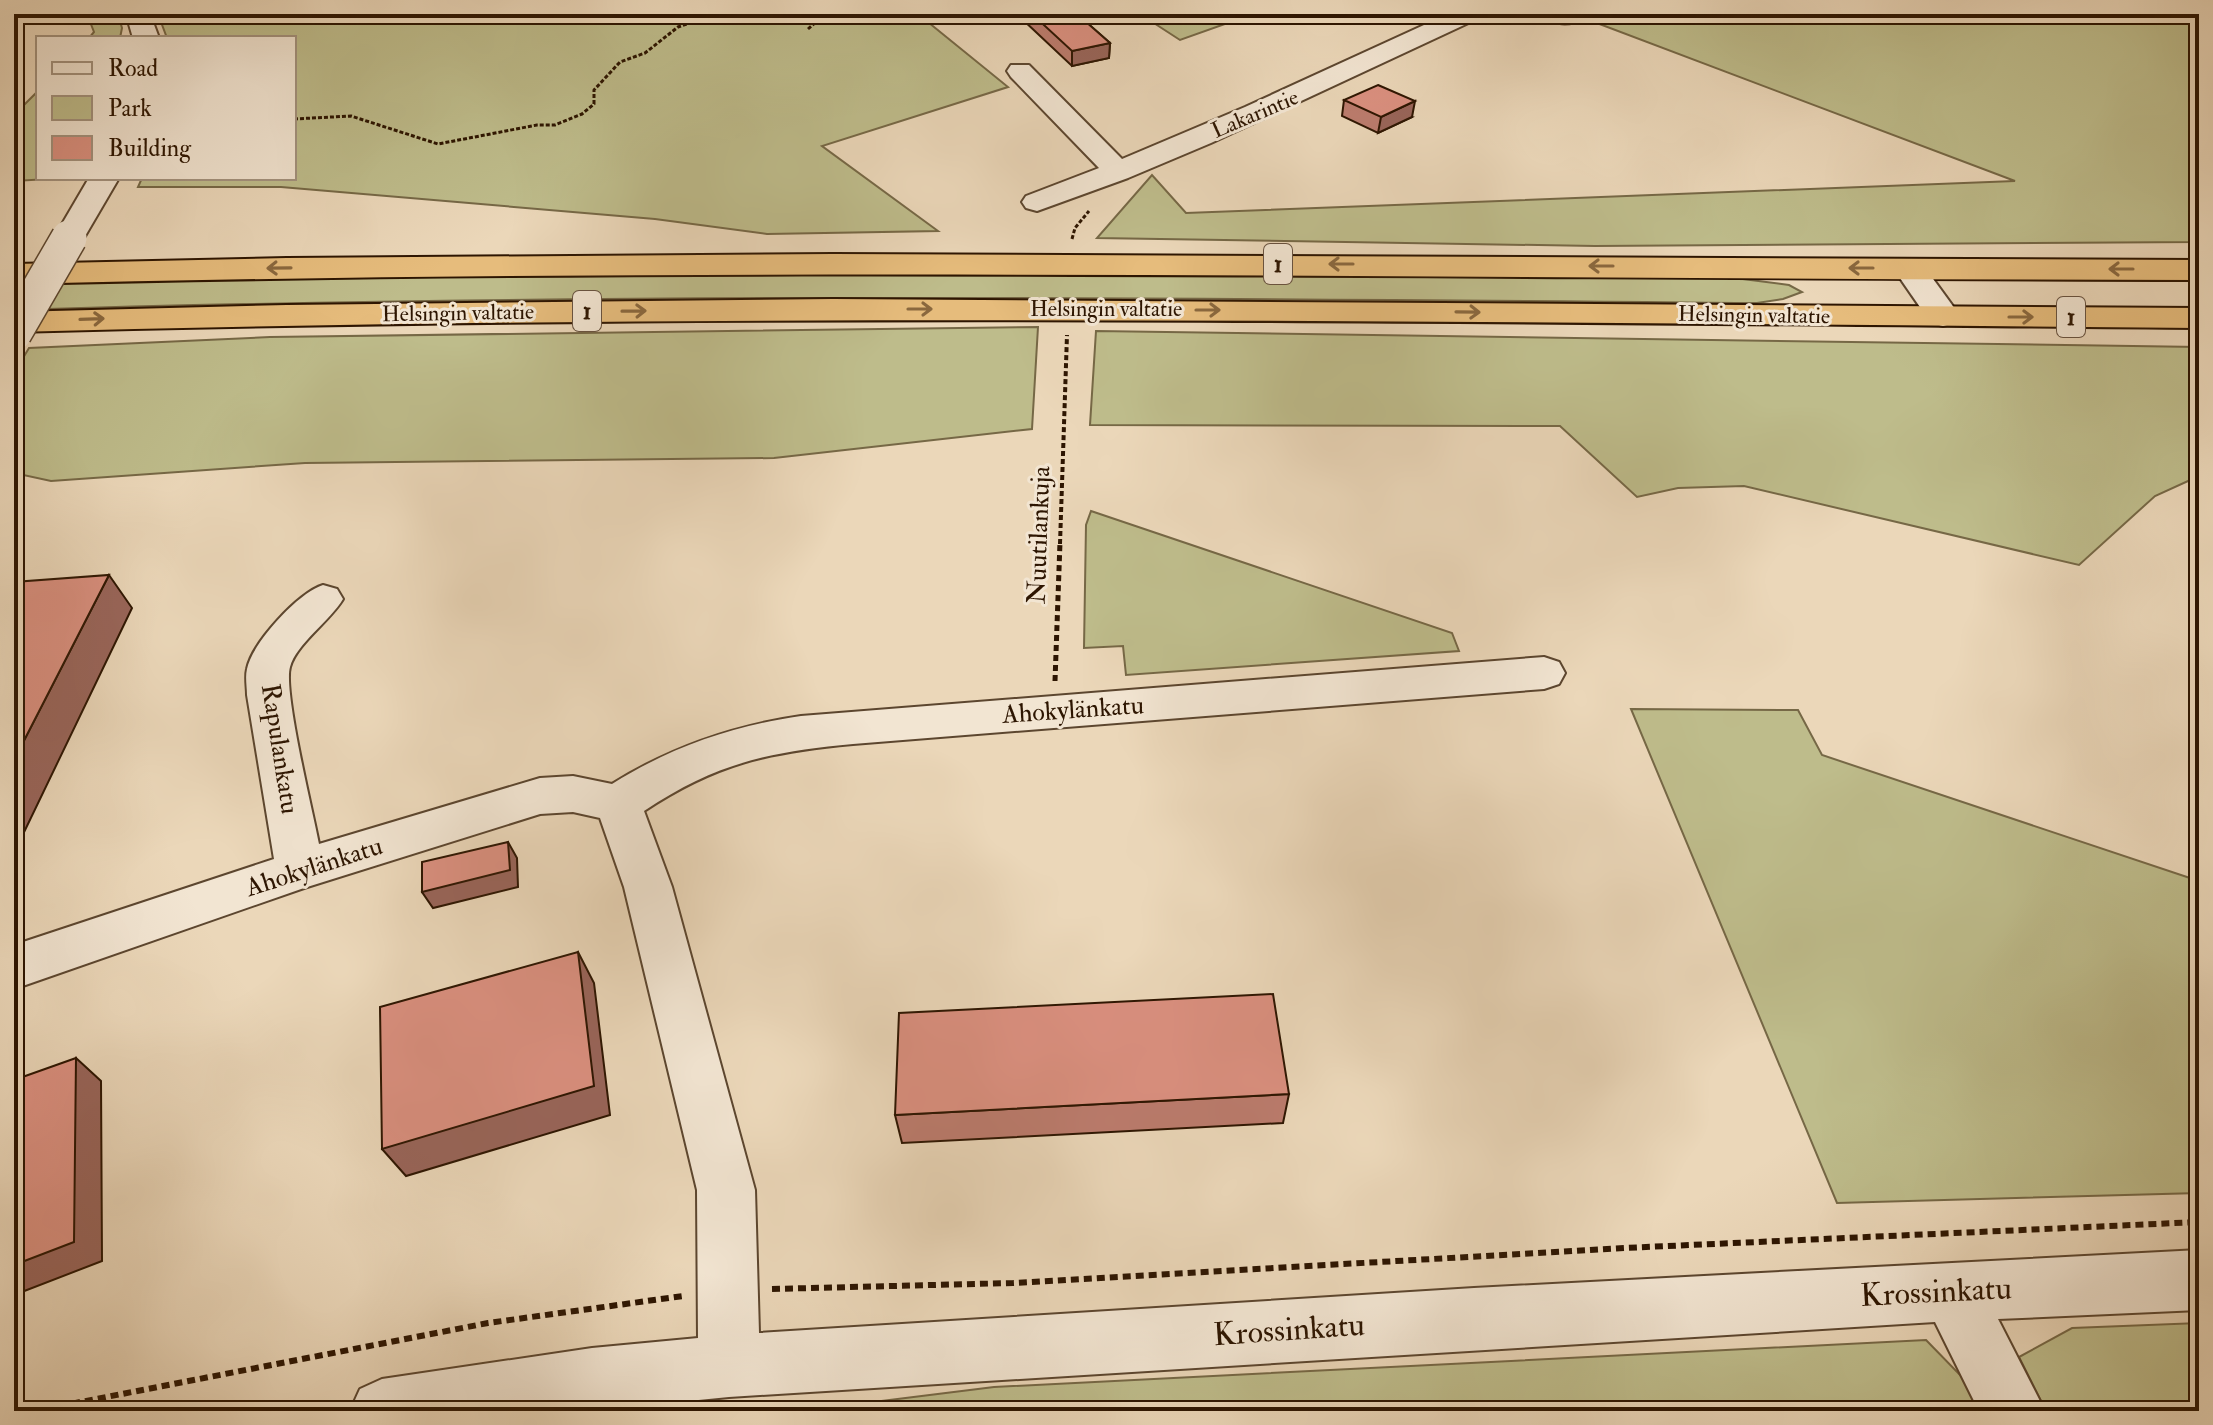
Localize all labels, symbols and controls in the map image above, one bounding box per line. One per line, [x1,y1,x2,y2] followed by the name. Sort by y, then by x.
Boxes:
[36,36,296,180] legend
[108,53,158,84] text: Road
[1207,83,1303,145] street label: Lakarintie
[108,93,152,124] text: Park
[108,133,192,164] text: Building
[1264,244,1292,284] road number: 1
[1328,256,1355,272] one-way arrow
[1588,258,1615,274] one-way arrow
[266,260,293,276] one-way arrow
[1848,260,1875,276] one-way arrow
[2108,262,2135,277] one-way arrow
[573,291,601,331] road number: 1
[1030,295,1182,323] street label: Helsingin valtatie
[2057,297,2085,337] road number: 1
[382,298,534,328] street label: Helsingin valtatie
[1678,300,1830,330] street label: Helsingin valtatie
[906,301,933,317] one-way arrow
[1194,302,1221,318] one-way arrow
[620,303,647,319] one-way arrow
[1454,304,1481,320] one-way arrow
[2007,309,2034,325] one-way arrow
[78,311,105,327] one-way arrow
[1021,465,1057,605] street label: Nuutilankuja
[253,682,306,817] street label: Rapulankatu
[1000,689,1145,731] street label: Ahokylänkatu
[241,830,386,904] street label: Ahokylänkatu
[1859,1268,2013,1316] street label: Krossinkatu
[1212,1305,1366,1355] street label: Krossinkatu

